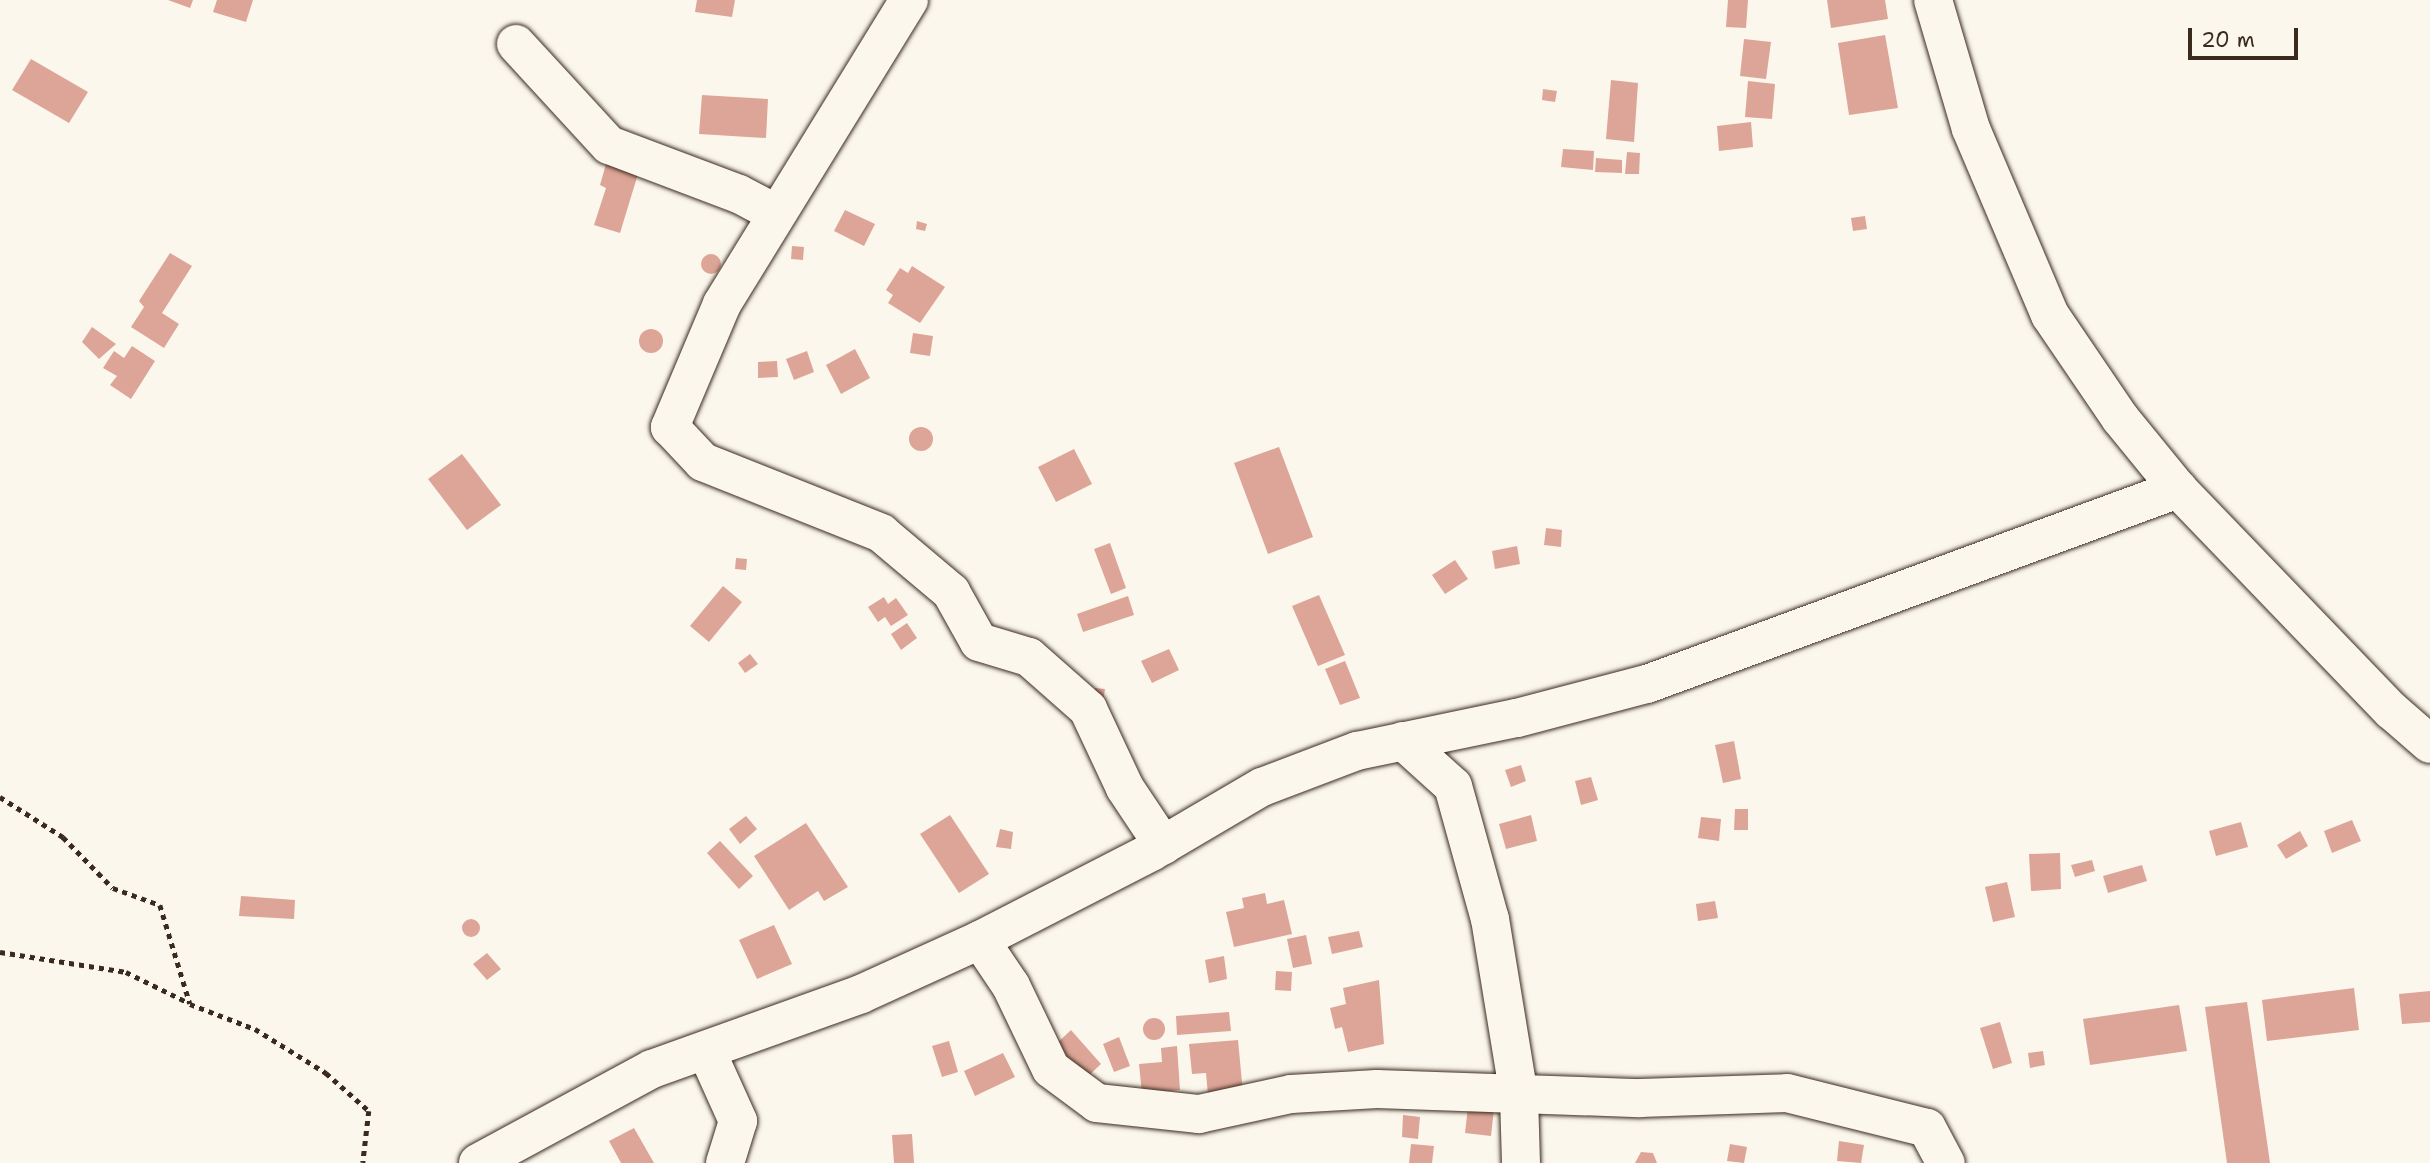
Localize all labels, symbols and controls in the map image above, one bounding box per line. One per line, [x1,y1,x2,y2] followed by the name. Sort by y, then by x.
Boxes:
[2192,14,2302,58] scale bar
[2201,26,2255,54] text: 20 m

